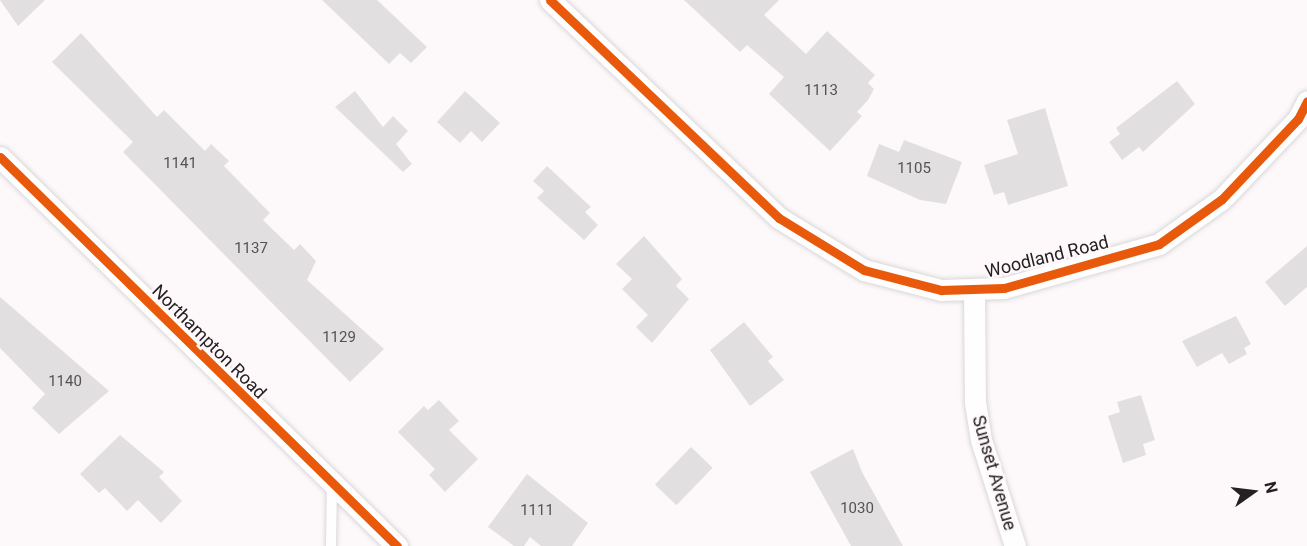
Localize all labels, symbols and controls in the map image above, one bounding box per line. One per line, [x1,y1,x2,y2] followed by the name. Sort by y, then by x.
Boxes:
[804,82,838,100] house number: 1113
[163,155,197,173] house number: 1141
[897,160,931,178] house number: 1105
[983,231,1111,283] street label: Woodland Road
[234,240,268,258] house number: 1137
[147,280,271,404] street label: Northampton Road
[322,329,356,347] house number: 1129
[48,373,82,391] house number: 1140
[967,413,1021,533] street label: Sunset Avenue
[1223,462,1283,522] north arrow
[1260,480,1282,495] text: N
[840,500,874,518] house number: 1030
[520,502,554,520] house number: 1111

